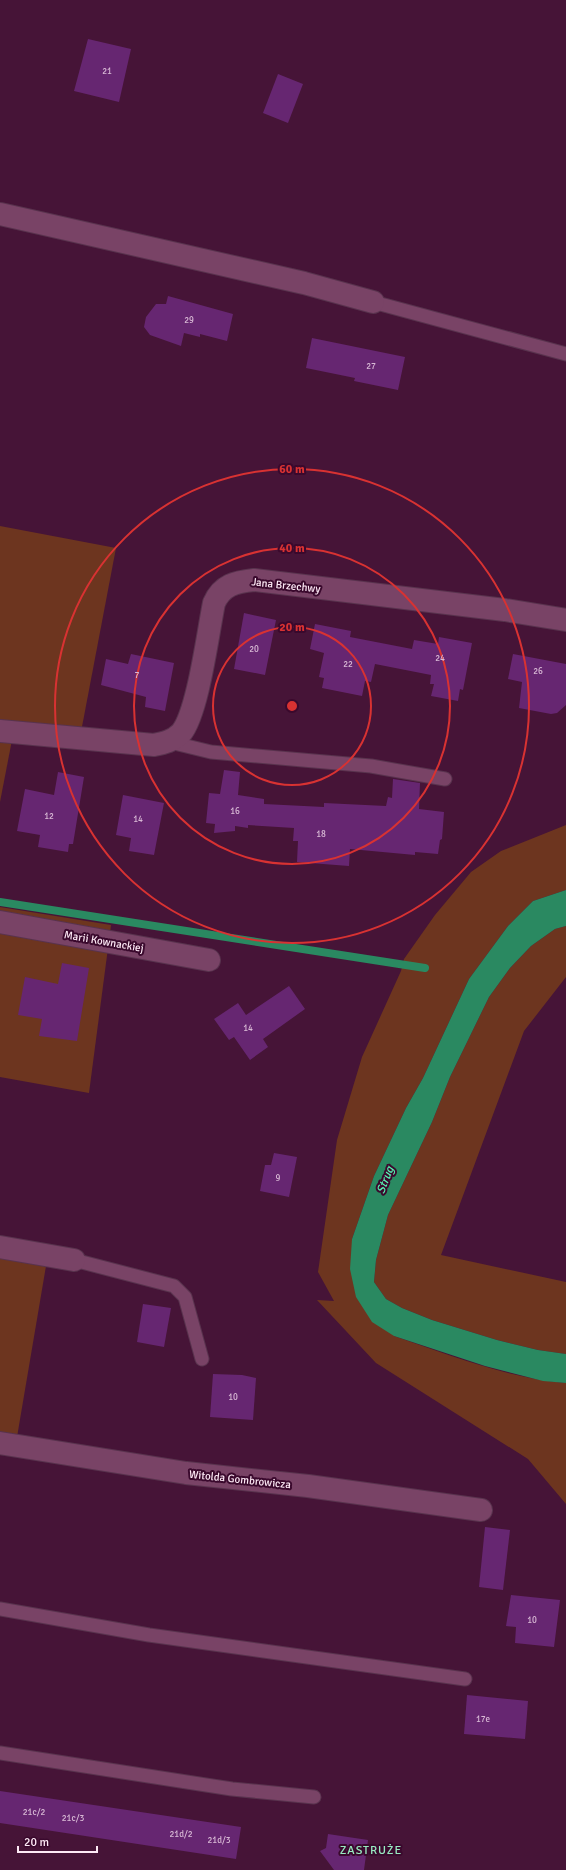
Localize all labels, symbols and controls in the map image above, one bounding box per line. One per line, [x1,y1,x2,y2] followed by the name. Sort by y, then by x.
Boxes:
[102,66,112,77] house number: 21
[184,315,194,326] house number: 29
[366,361,376,372] house number: 27
[279,462,305,477] text: 60 m
[279,541,305,556] text: 40 m
[251,575,322,596] street label: Jana Brzechwy
[279,620,305,635] text: 20 m
[249,644,259,655] house number: 20
[435,653,445,664] house number: 24
[343,659,353,670] house number: 22
[533,666,543,677] house number: 26
[135,670,140,681] house number: 7
[285,699,299,713] centre of rings
[230,806,240,817] house number: 16
[44,811,54,822] house number: 12
[133,814,143,825] house number: 14
[316,829,326,840] house number: 18
[63,928,145,955] street label: Marii Kownackiej
[243,1023,253,1034] house number: 14
[373,1163,398,1196] water label: Strug
[276,1173,281,1184] house number: 9
[228,1392,238,1403] house number: 10
[188,1468,292,1491] street label: Witolda Gombrowicza
[527,1615,537,1626] house number: 10
[476,1714,491,1725] house number: 17e
[23,1807,45,1818] house number: 21c/2
[62,1813,84,1824] house number: 21c/3
[18,1828,97,1854] scale bar
[169,1829,193,1840] house number: 21d/2
[24,1835,49,1850] text: 20 m
[207,1835,231,1846] house number: 21d/3
[340,1843,402,1858] district label: ZASTRUŻE

